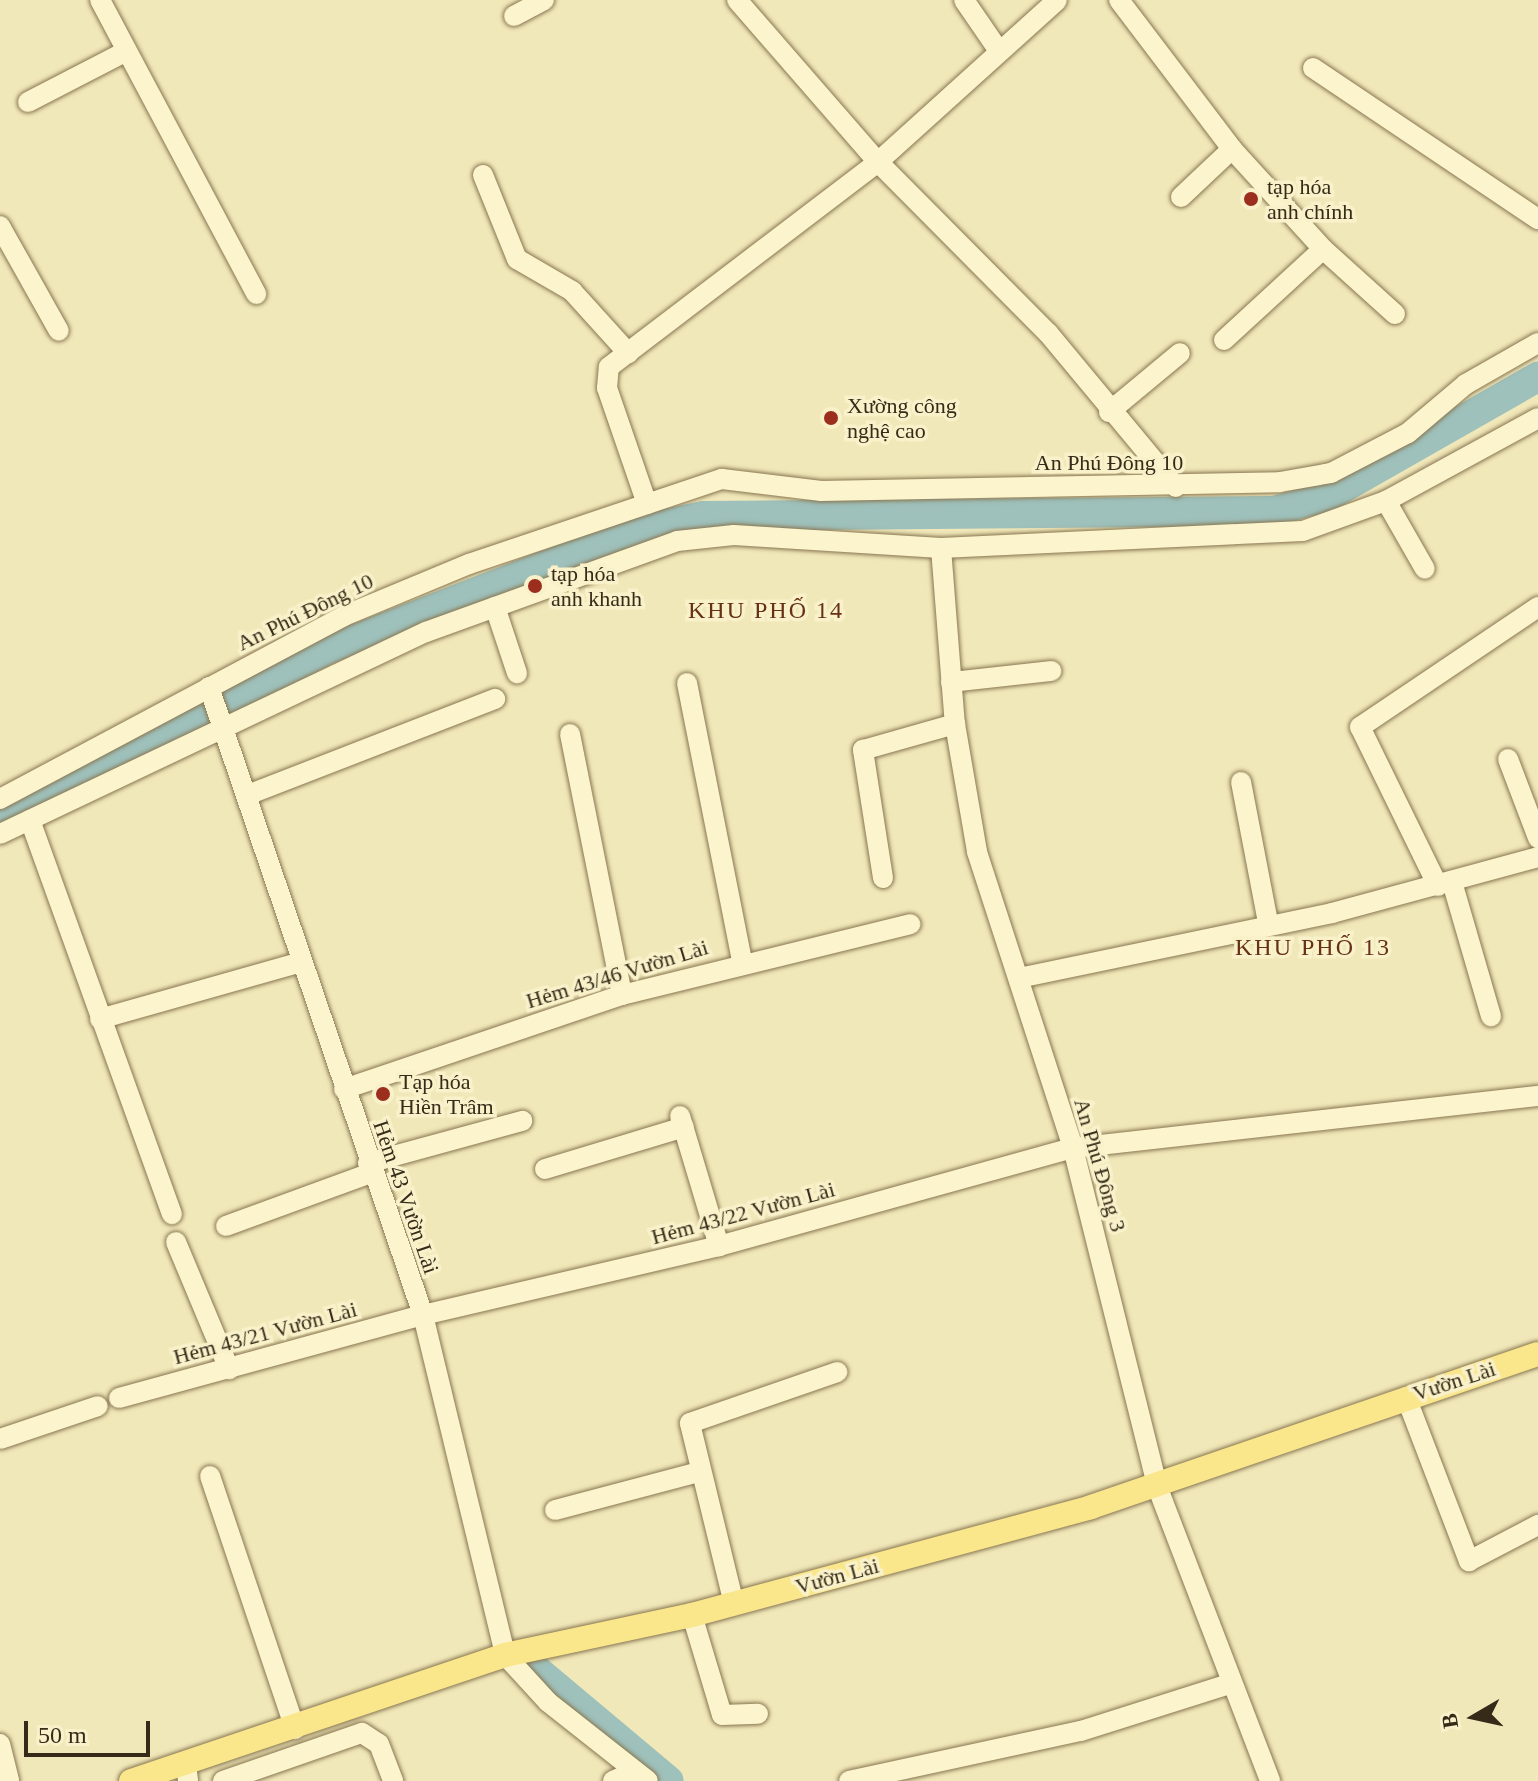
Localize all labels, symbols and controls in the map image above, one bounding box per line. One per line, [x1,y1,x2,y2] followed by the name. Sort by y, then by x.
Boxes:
[1267,173,1353,224] place label: tạp hóa anh chính
[1242,190,1260,208] marker: tạp hóa anh chính
[847,392,957,444] place label: Xường công nghệ cao
[822,409,840,427] marker: Xường công nghệ cao
[1035,450,1183,476] street label: An Phú Đông 10
[551,560,642,612] place label: tạp hóa anh khanh
[232,568,378,656] street label: An Phú Đông 10
[526,577,544,595] marker: tạp hóa anh khanh
[688,597,844,625] district label: KHU PHỐ 14
[523,934,711,1014] street label: Hẻm 43/46 Vườn Lài
[1235,934,1391,962] district label: KHU PHỐ 13
[399,1068,494,1120] place label: Tạp hóa Hiền Trâm
[374,1085,392,1103] marker: Tạp hóa Hiền Trâm
[1068,1095,1132,1235] street label: An Phú Đông 3
[367,1117,445,1277] street label: Hẻm 43 Vườn Lài
[648,1176,838,1250] street label: Hẻm 43/22 Vườn Lài
[170,1296,360,1370] street label: Hẻm 43/21 Vườn Lài
[1409,1355,1499,1407] street label: Vườn Lài
[792,1552,882,1600] street label: Vườn Lài
[1434,1677,1514,1757] north arrow
[28,1705,154,1755] scale bar
[1436,1712,1463,1730] text: B
[38,1722,87,1748] text: 50 m

